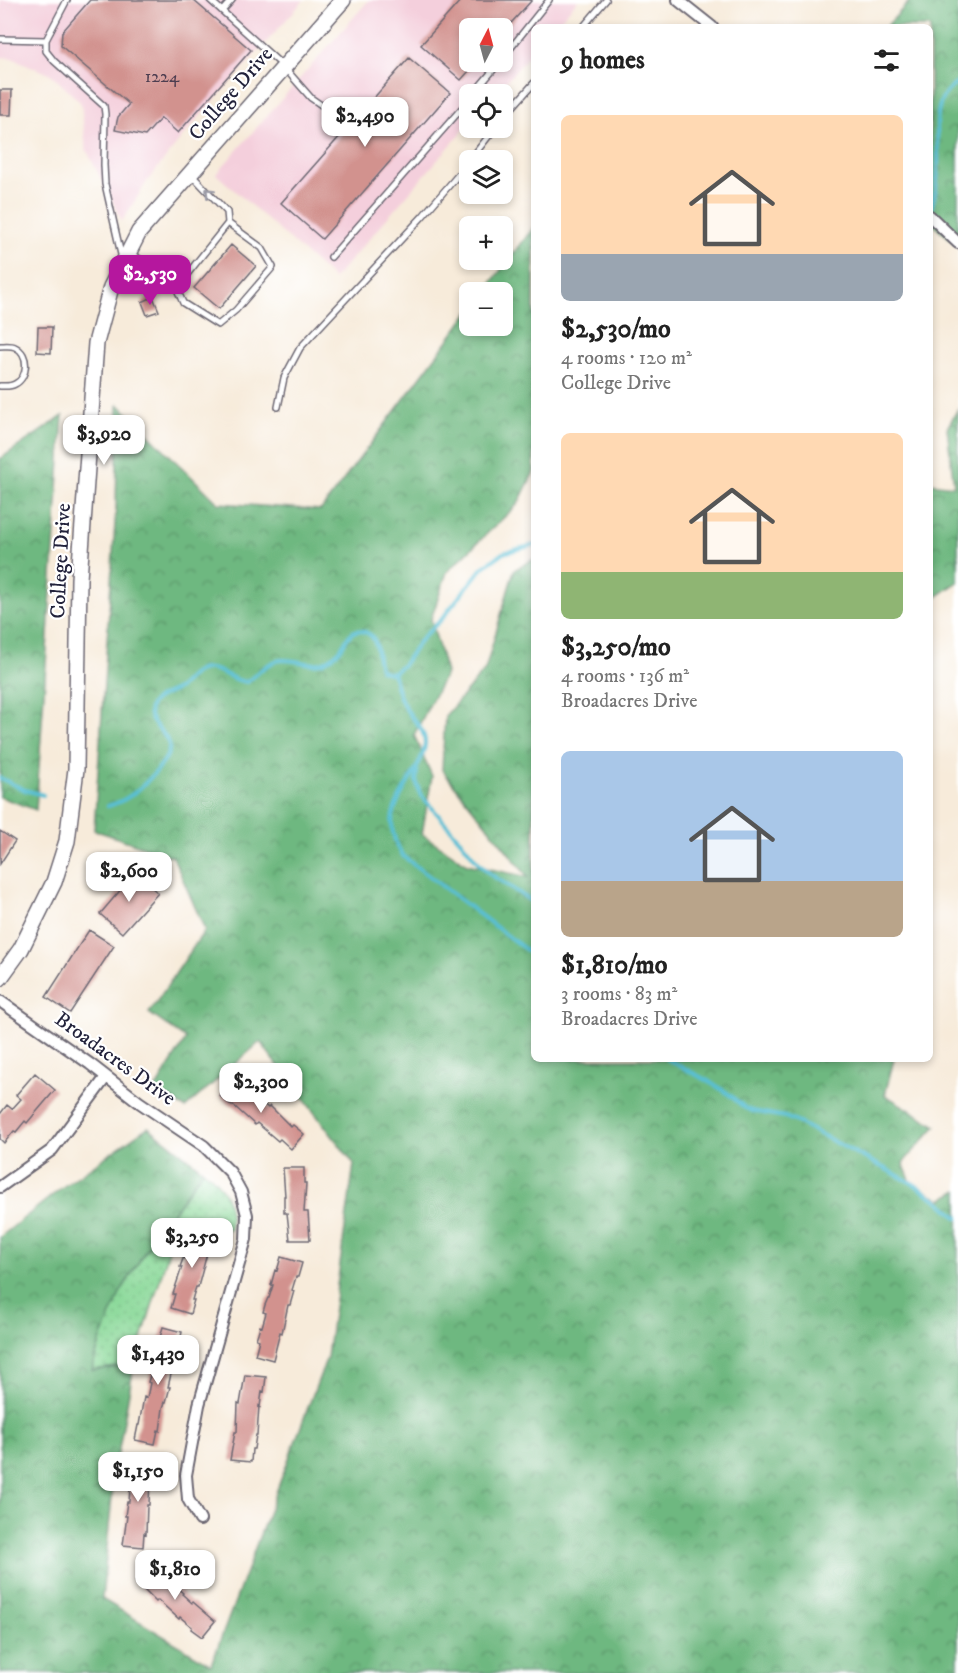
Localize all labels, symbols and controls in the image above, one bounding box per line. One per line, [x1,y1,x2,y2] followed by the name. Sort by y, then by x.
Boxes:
[459,18,513,72] north arrow
[459,18,513,336] map controls
[183,42,279,146] street label: College Drive
[561,44,645,77] text: 9 homes
[870,44,903,77] icon: filters
[145,66,180,88] house number: 1224
[459,84,513,138] button: locate
[316,97,414,148] pin: $2,490
[336,104,394,129] text: $2,490
[459,150,513,204] button: layers
[678,154,786,262] icon: home
[205,189,216,200] one-way arrow
[459,216,513,270] button: +
[101,255,199,306] pin: $2,530
[123,262,177,287] text: $2,530
[459,282,513,336] button: −
[561,313,671,346] text: $2,530/mo
[561,346,692,371] text: 4 rooms · 120 m²
[561,371,671,396] text: College Drive
[55,415,153,466] pin: $3,920
[77,422,131,447] text: $3,920
[678,472,786,580] icon: home
[45,502,77,619] street label: College Drive
[561,631,671,664] text: $3,250/mo
[561,664,689,689] text: 4 rooms · 136 m²
[561,689,698,714] text: Broadacres Drive
[678,790,786,898] icon: home
[80,852,178,903] pin: $2,600
[100,859,158,884] text: $2,600
[561,949,667,982] text: $1,810/mo
[561,982,677,1007] text: 3 rooms · 83 m²
[49,1006,181,1112] street label: Broadacres Drive
[561,1007,698,1032] text: Broadacres Drive
[212,1063,310,1114] pin: $2,300
[233,1070,289,1095] text: $2,300
[143,1218,241,1269] pin: $3,250
[165,1225,219,1250] text: $3,250
[109,1335,207,1386] pin: $1,430
[131,1342,185,1367] text: $1,430
[89,1452,187,1503] pin: $1,150
[112,1459,164,1484] text: $1,150
[126,1550,224,1601] pin: $1,810
[149,1557,201,1582] text: $1,810

